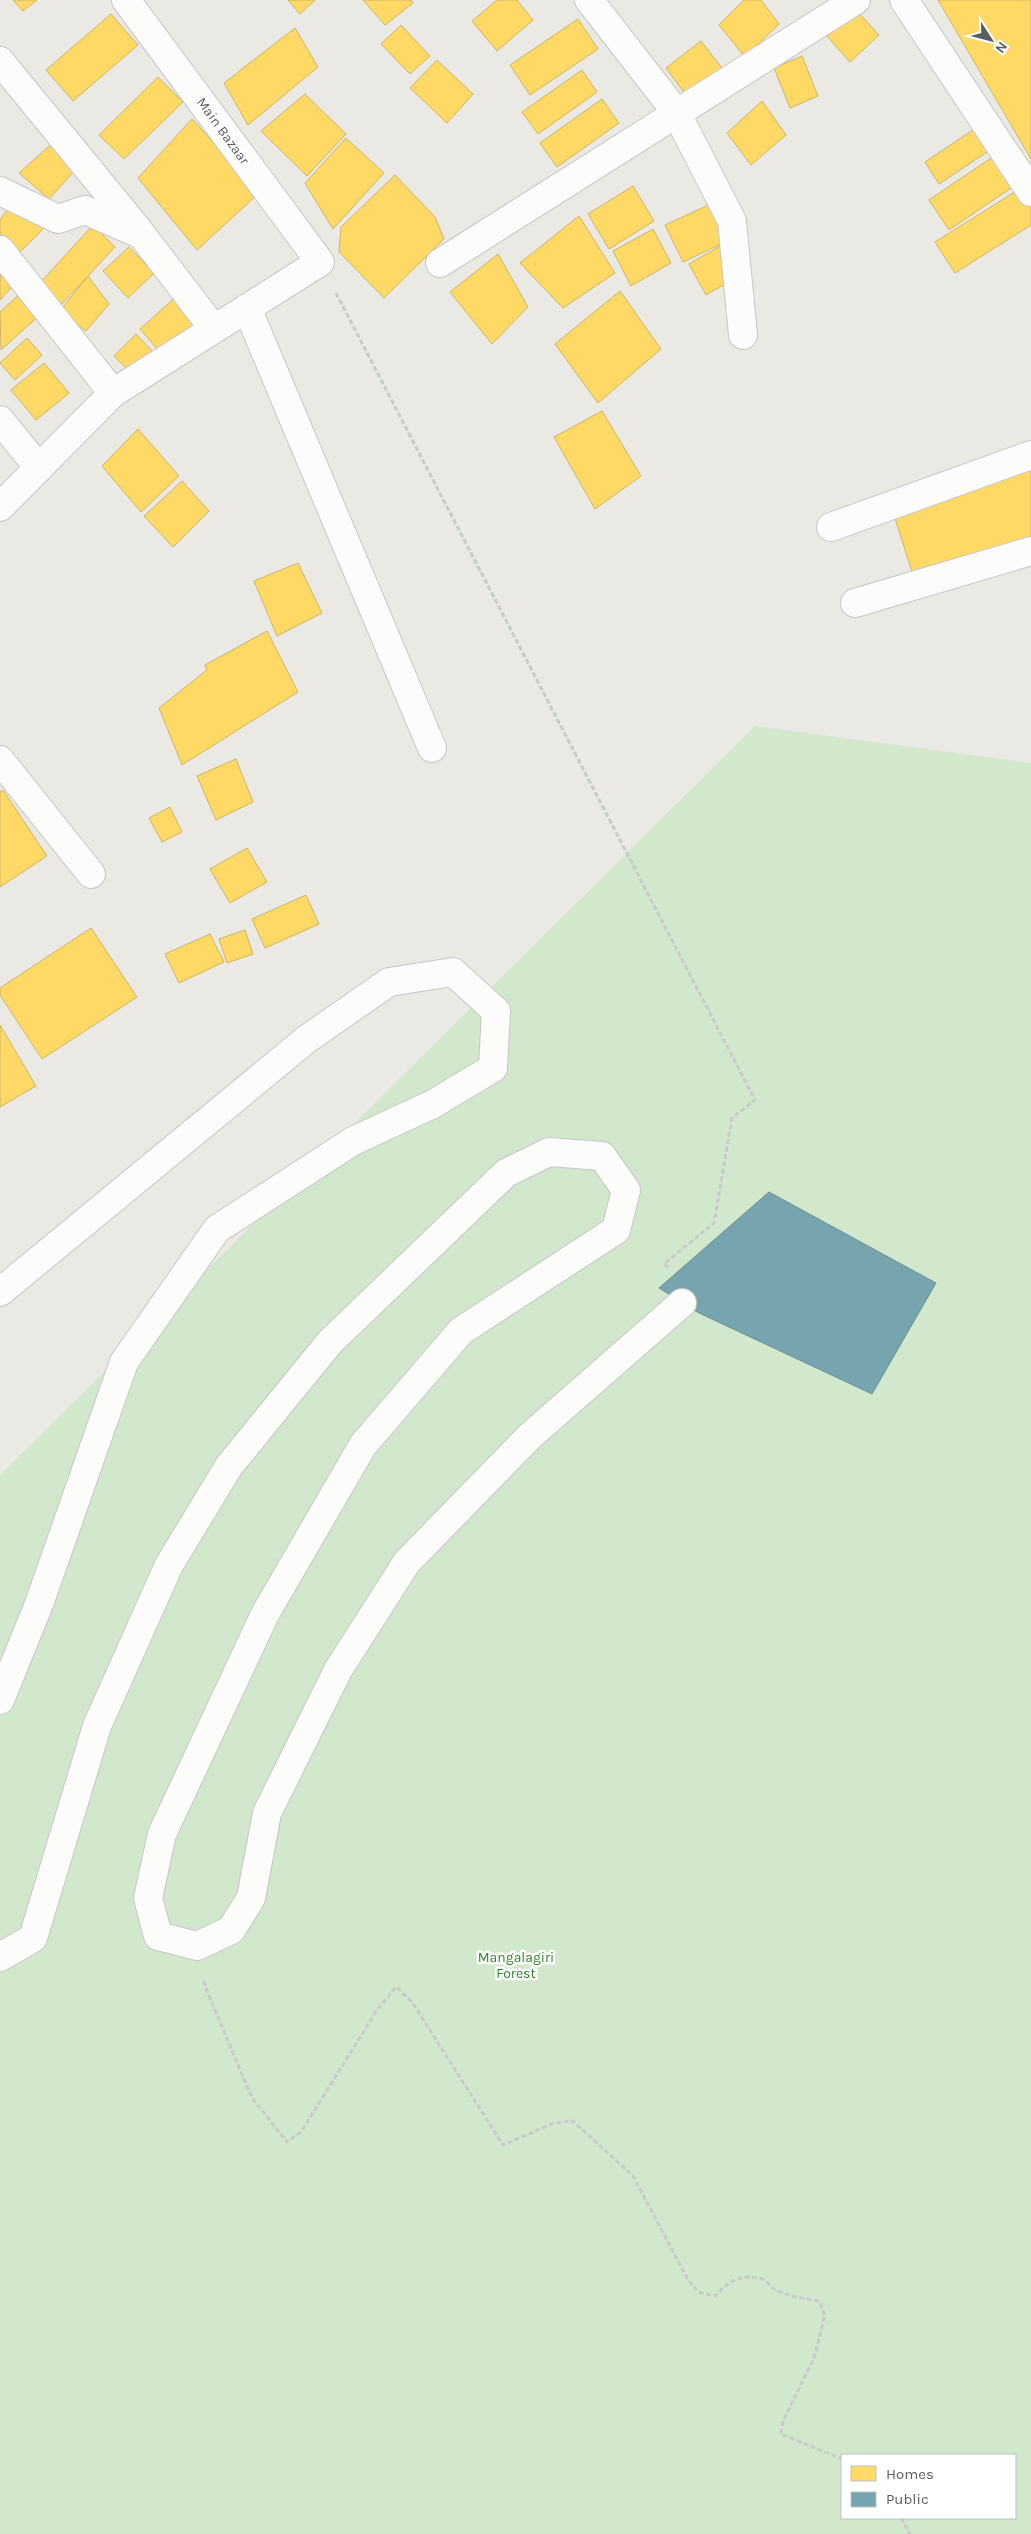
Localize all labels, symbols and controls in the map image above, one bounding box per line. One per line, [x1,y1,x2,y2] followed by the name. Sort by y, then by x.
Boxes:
[966,15,1016,65] north arrow
[991,38,1011,56] text: N
[193,94,254,169] street label: Main Bazaar
[478,1949,554,1982] park label: Mangalagiri Forest
[841,2454,1016,2519] legend
[886,2465,934,2483] text: Homes
[886,2490,929,2508] text: Public

